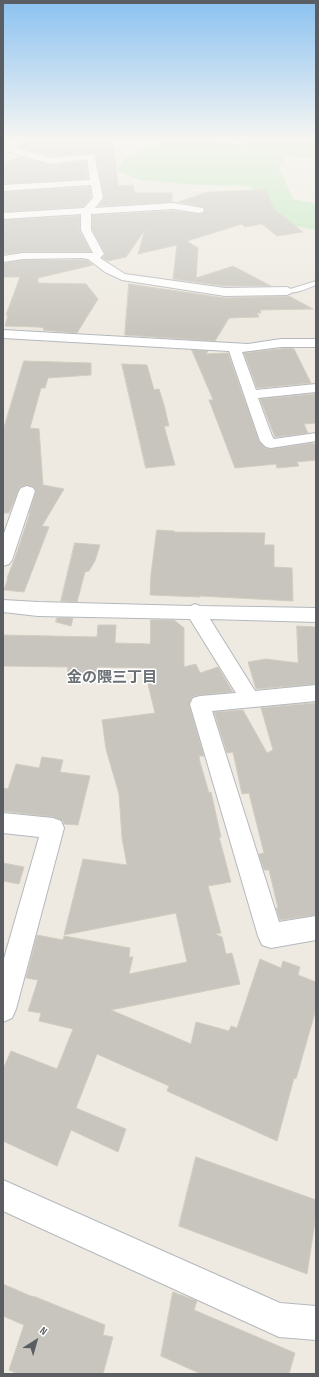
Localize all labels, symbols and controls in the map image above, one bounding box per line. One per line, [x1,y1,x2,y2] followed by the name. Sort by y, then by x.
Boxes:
[67,669,157,687] district label: 金の隈三丁目
[16,1321,56,1361] north arrow
[37,1324,50,1338] text: N

